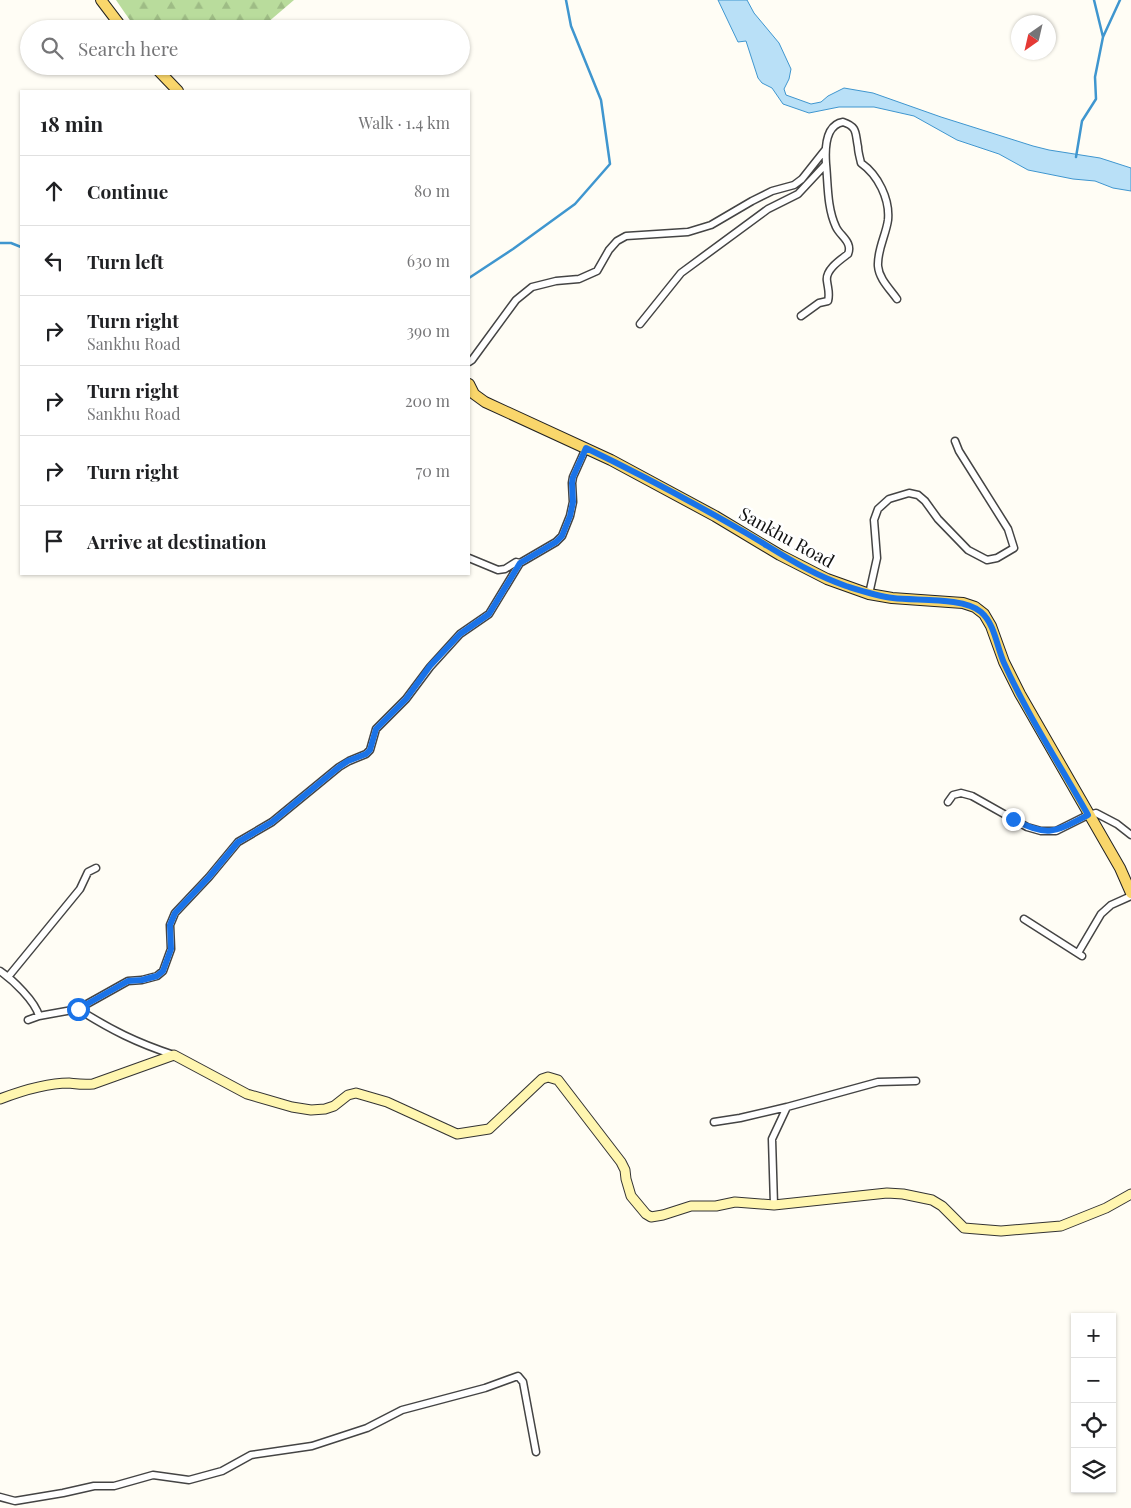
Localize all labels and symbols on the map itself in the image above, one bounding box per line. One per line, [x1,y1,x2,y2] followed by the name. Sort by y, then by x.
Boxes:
[1011,15,1056,60] north arrow
[735,501,839,573] street label: Sankhu Road
[1002,808,1025,831] route end
[67,998,90,1021] route start

